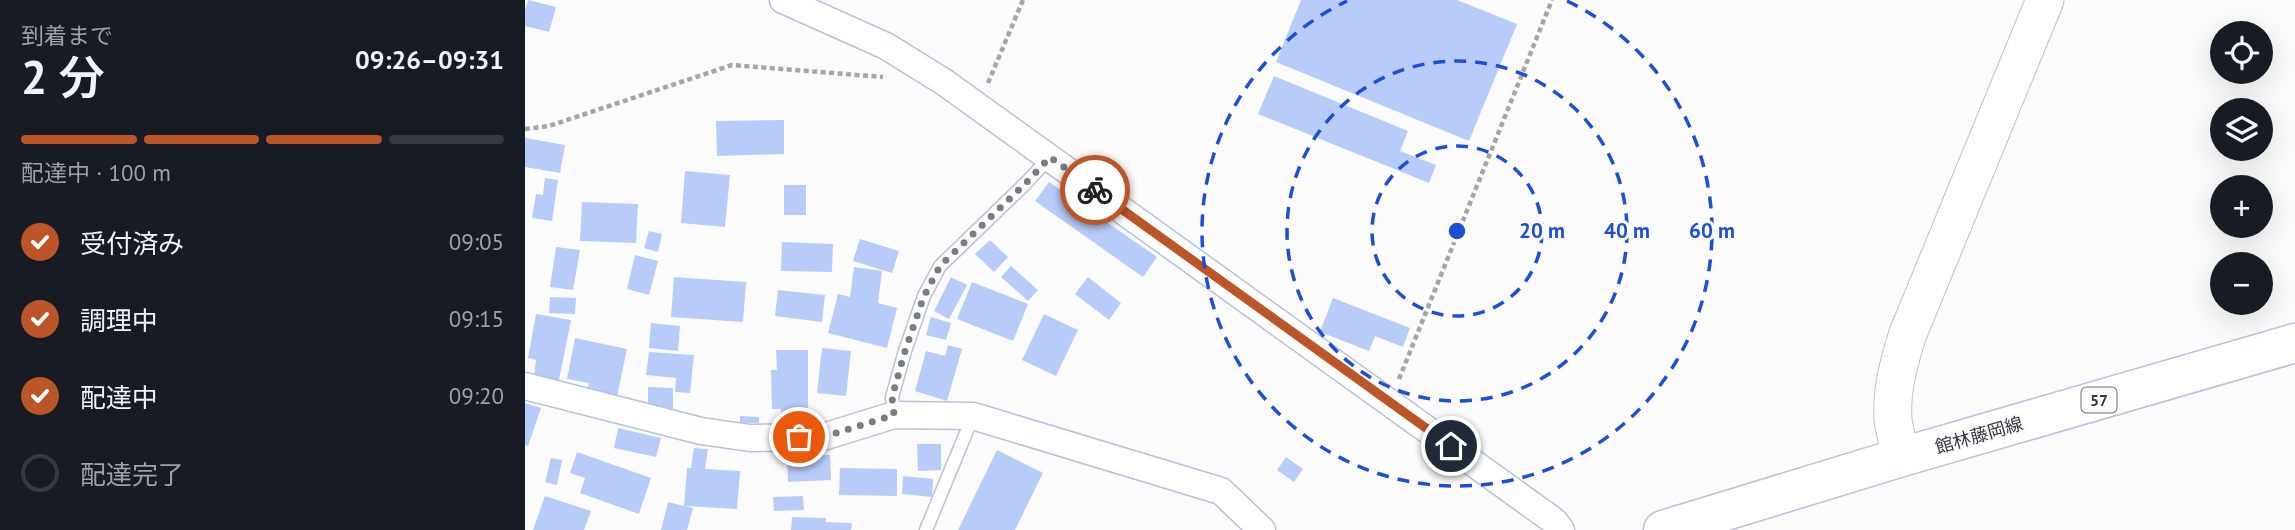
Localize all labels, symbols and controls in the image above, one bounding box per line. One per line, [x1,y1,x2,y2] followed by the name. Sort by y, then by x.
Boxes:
[21,21,113,50] text: 到着まで
[2210,21,2273,315] map controls
[2210,21,2273,84] button: locate
[355,43,504,76] text: 09:26–09:31
[21,47,105,107] text: 2 分
[2210,98,2273,161] button: layers
[1060,155,1130,225] courier
[21,158,171,187] text: 配達中 · 100 m
[1076,171,1114,209] icon: bike
[2210,175,2273,238] button: +
[1519,217,1565,244] text: 20 m
[1604,217,1650,244] text: 40 m
[1689,217,1735,244] text: 60 m
[1445,219,1469,243] centre of rings
[21,223,59,261] icon: check
[80,227,184,260] text: 受付済み
[449,227,504,256] text: 09:05
[2210,252,2273,315] button: −
[21,300,59,338] icon: check
[80,304,158,337] text: 調理中
[449,304,504,333] text: 09:15
[21,377,59,415] icon: check
[80,381,158,414] text: 配達中
[449,381,504,410] text: 09:20
[2081,388,2117,412] road number: 57
[769,407,829,467] pin
[1933,412,2025,458] street label: 館林藤岡線
[1421,416,1481,476] pin
[780,418,818,456] icon: bag
[1432,427,1470,465] icon: home
[80,458,184,491] text: 配達完了

